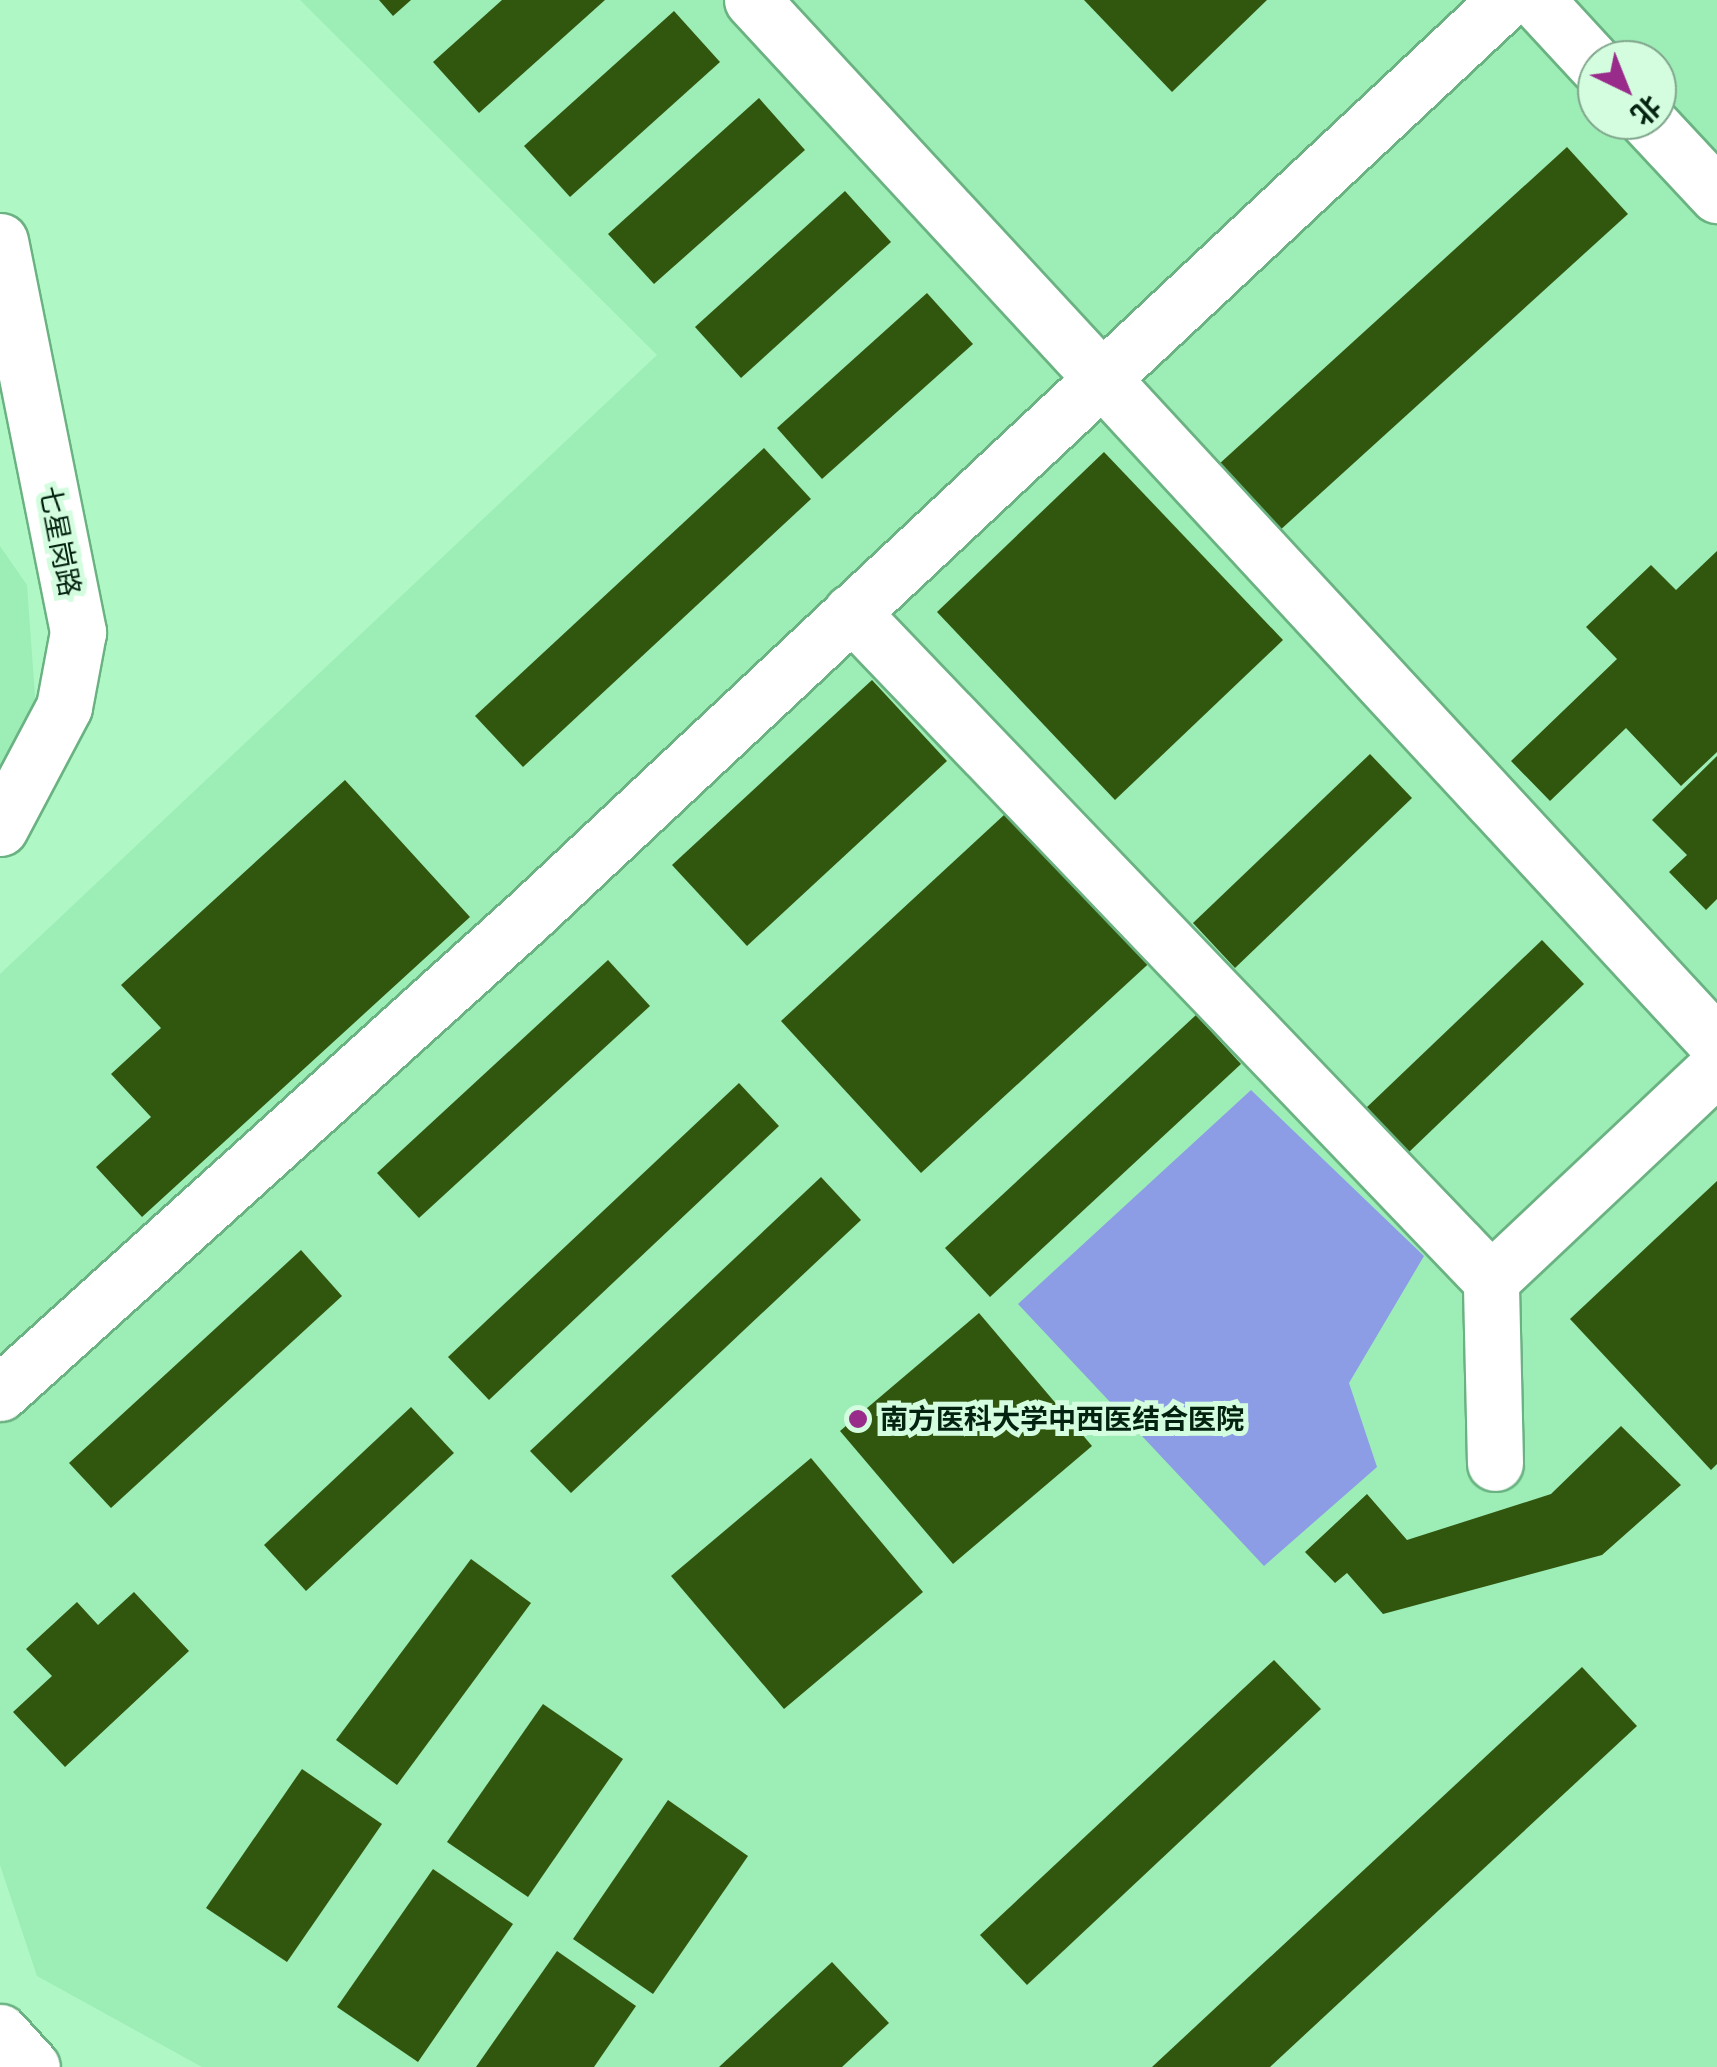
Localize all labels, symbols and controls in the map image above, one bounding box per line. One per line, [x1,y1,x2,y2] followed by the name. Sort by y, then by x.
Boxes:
[1577,40,1677,140] north arrow
[1624,88,1669,133] text: 北
[33,483,87,599] street label: 七星岗路
[880,1402,1244,1436] place label: 南方医科大学中西医结合医院
[845,1406,871,1432] marker: 南方医科大学中西医结合医院

